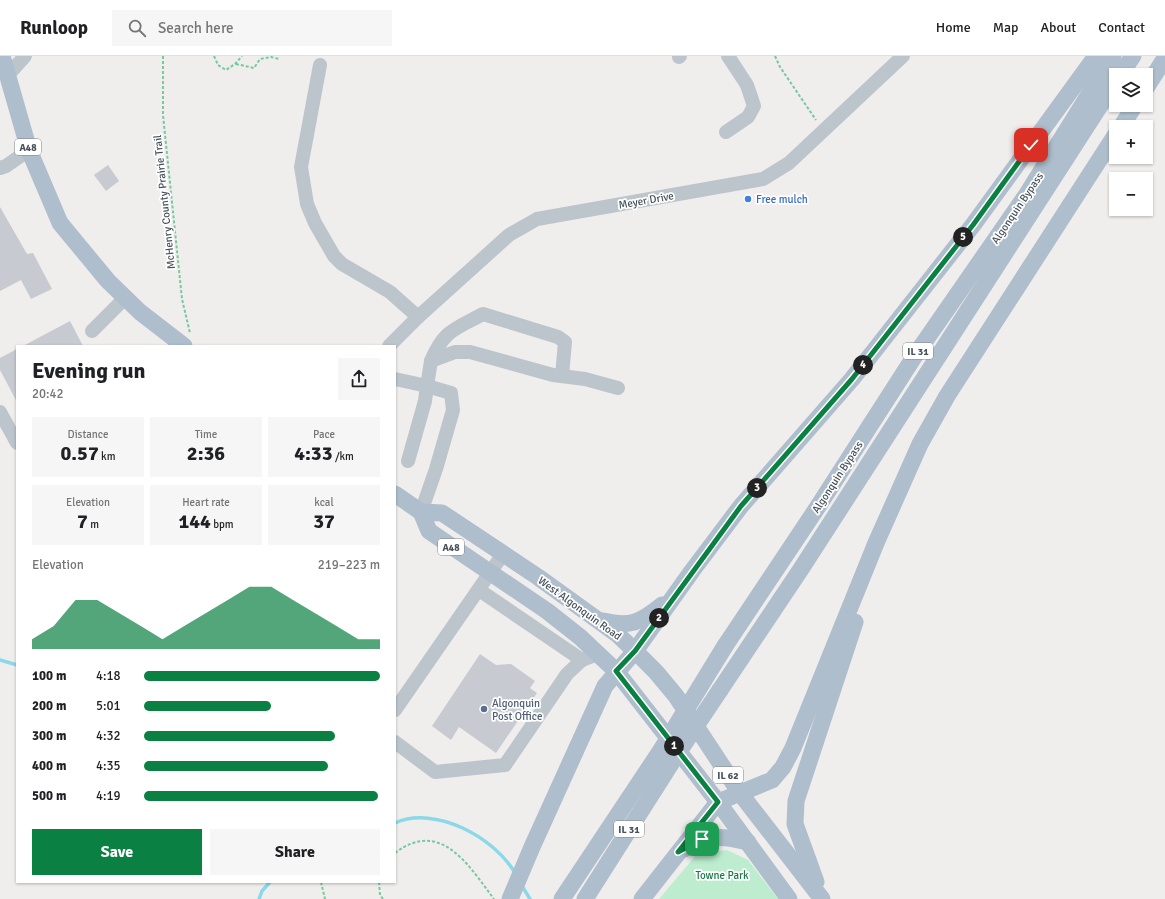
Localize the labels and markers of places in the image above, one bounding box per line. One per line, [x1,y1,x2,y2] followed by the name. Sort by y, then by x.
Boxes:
[1014,128,1048,162] pin
[756,193,808,206] place label: Free mulch
[743,194,753,204] marker: Free mulch
[953,227,973,247] pin: 5
[853,355,873,375] pin: 4
[747,478,767,498] pin: 3
[649,608,669,628] pin: 2
[492,697,542,723] place label: Algonquin Post Office
[479,704,489,714] marker: Algonquin Post Office
[664,736,684,756] pin: 1
[685,822,719,856] pin

